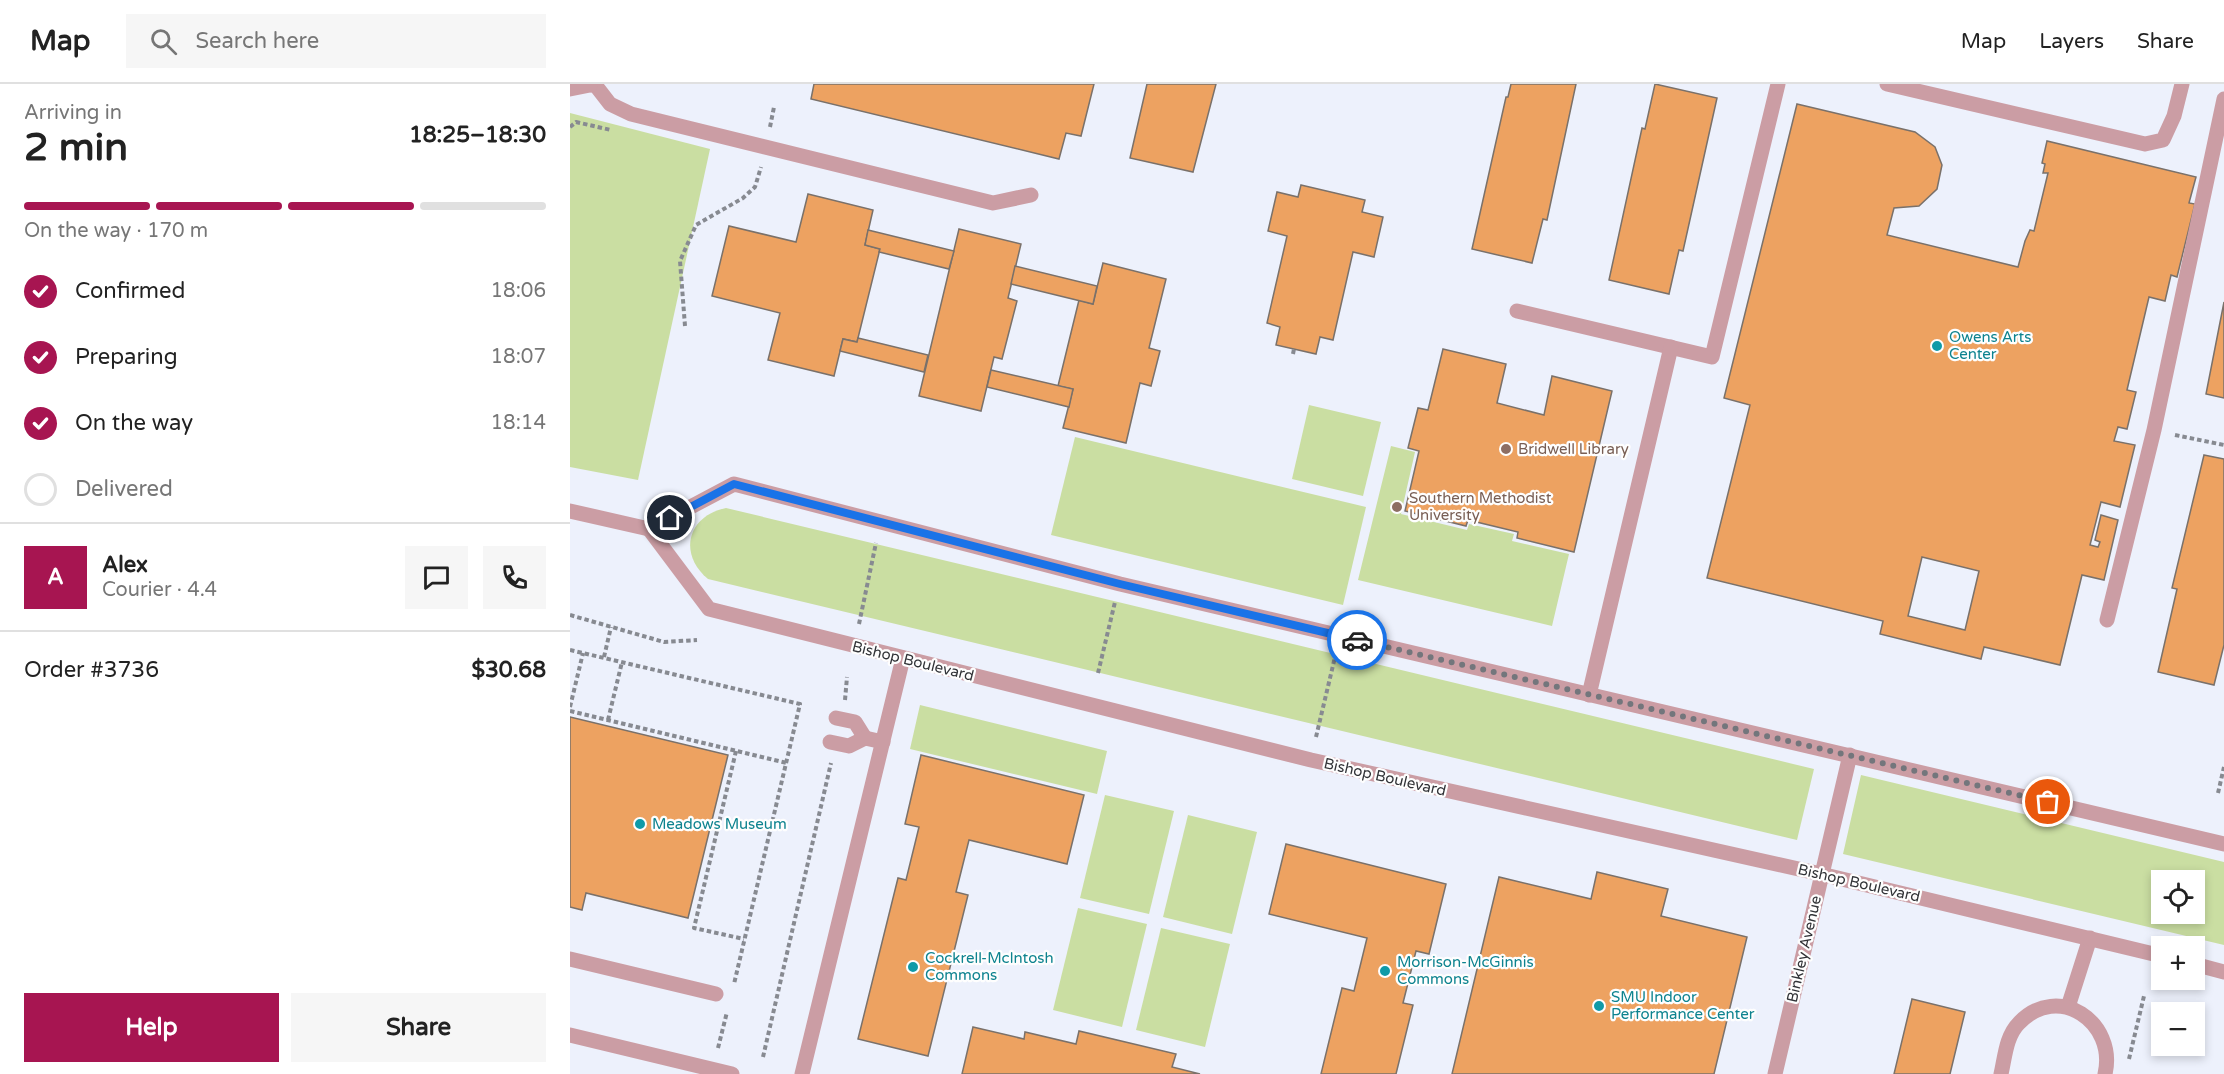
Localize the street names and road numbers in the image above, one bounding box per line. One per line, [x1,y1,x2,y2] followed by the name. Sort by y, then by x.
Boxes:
[850,637,976,685] street label: Bishop Boulevard
[1322,754,1448,800] street label: Bishop Boulevard
[1796,860,1922,906] street label: Bishop Boulevard
[1783,894,1825,1004] street label: Binkley Avenue

